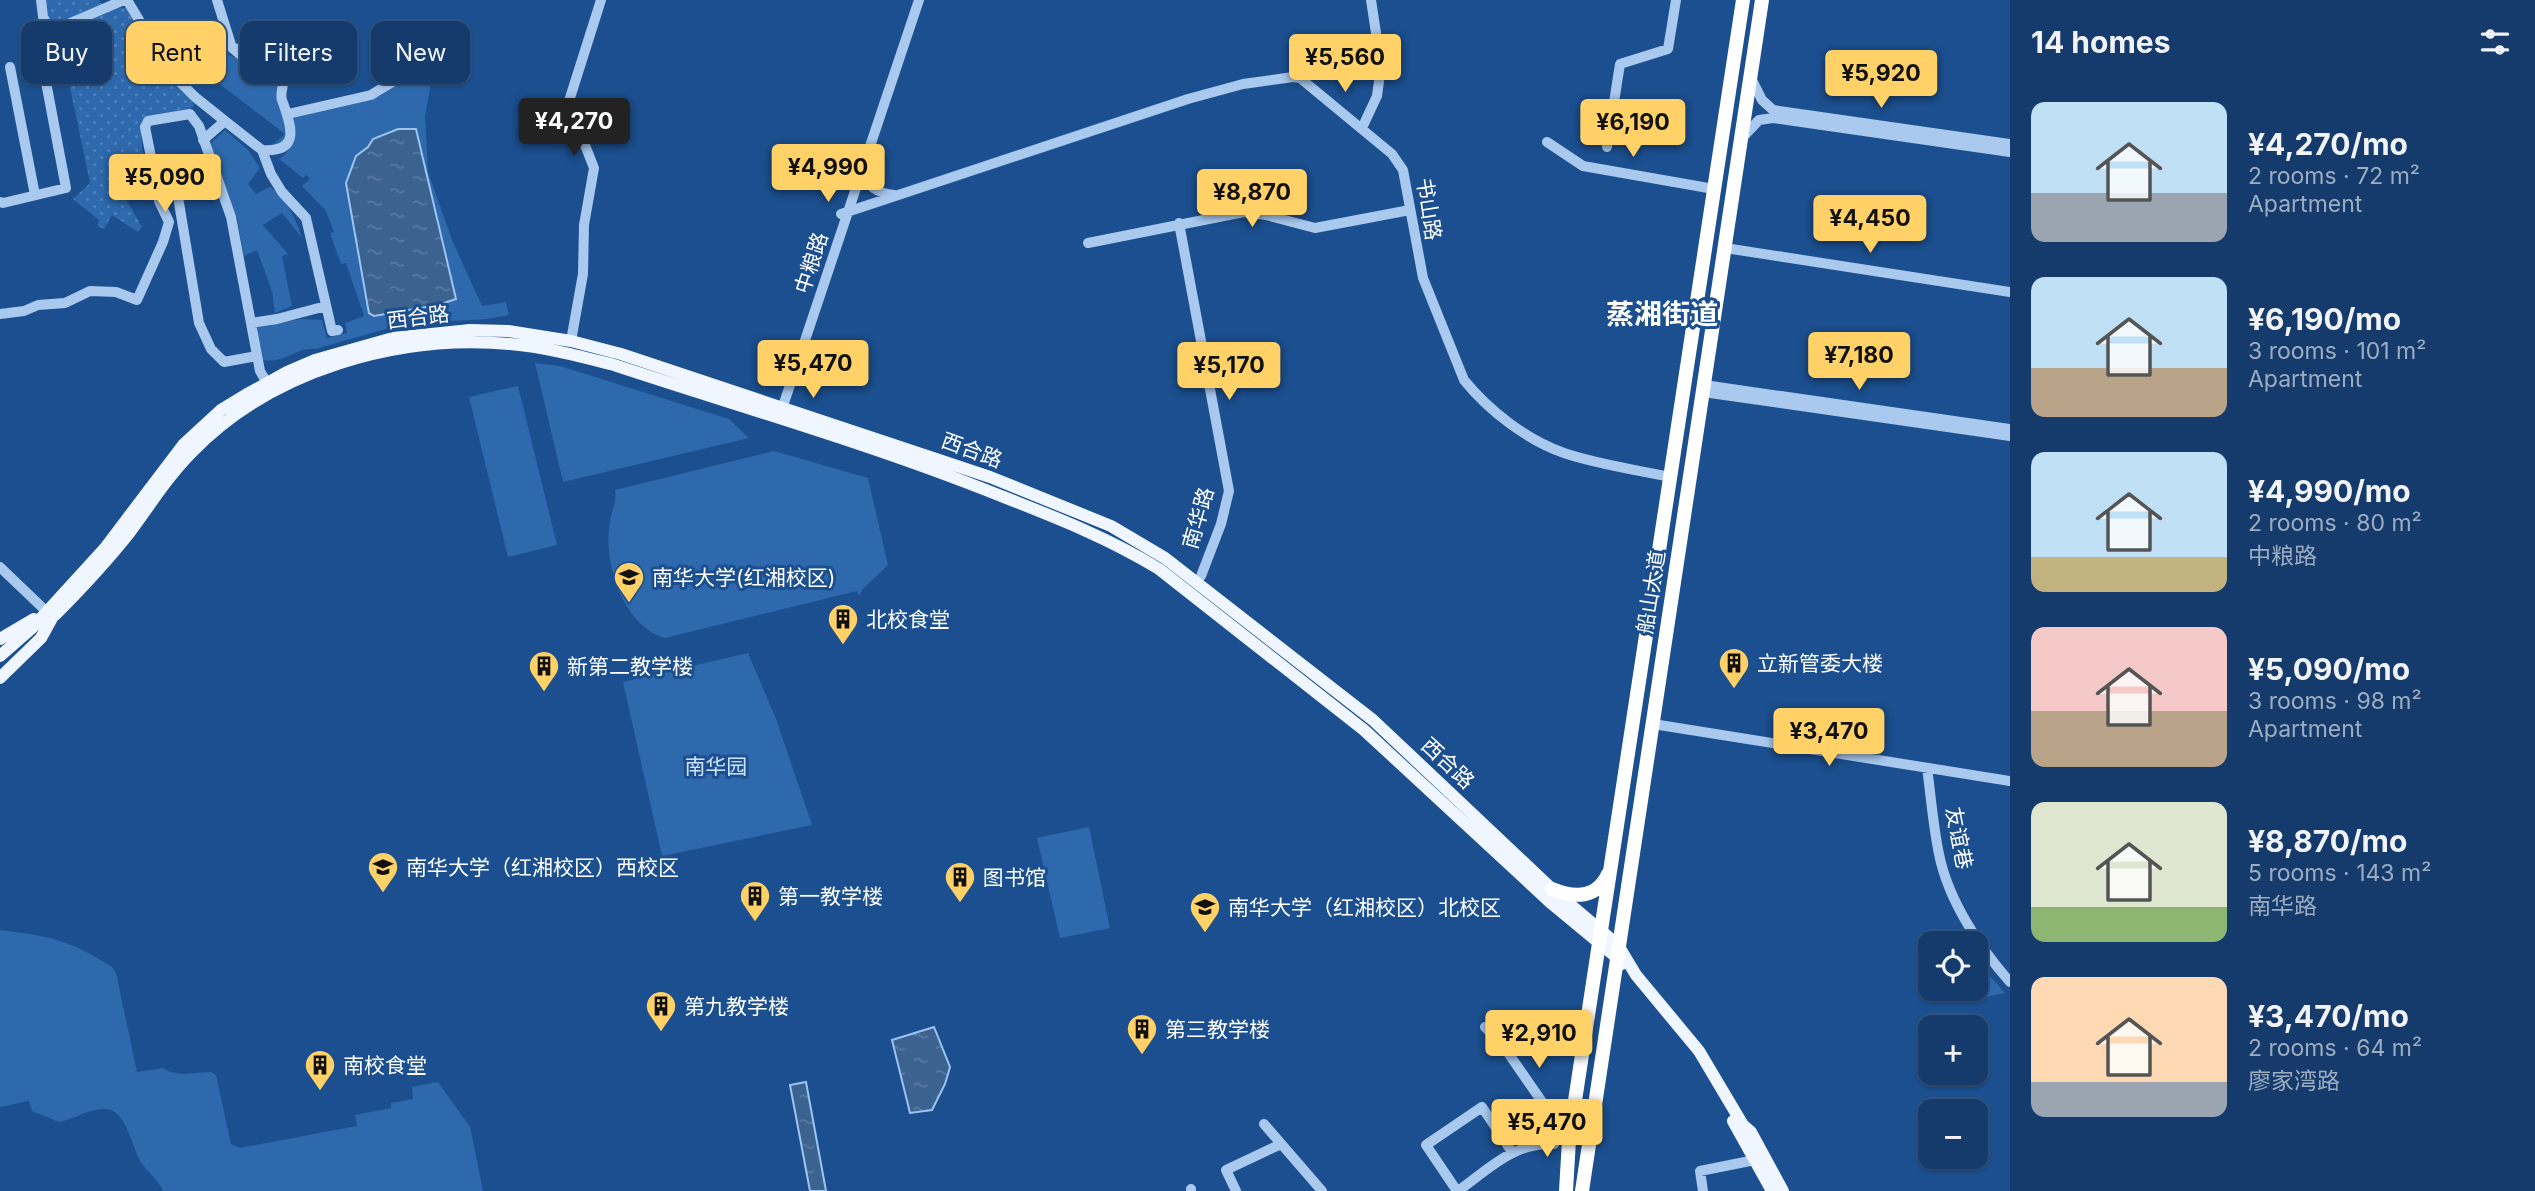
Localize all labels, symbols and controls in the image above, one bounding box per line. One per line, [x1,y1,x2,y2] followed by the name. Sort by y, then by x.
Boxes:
[21,21,112,84] chip: Buy
[126,21,226,84] chip: Rent
[240,21,357,84] chip: Filters
[371,21,470,84] chip: New
[2476,23,2514,61] icon: filters
[2031,24,2170,60] text: 14 homes
[1288,34,1402,94] pin: ¥5,560
[1305,43,1385,71] text: ¥5,560
[1824,50,1938,110] pin: ¥5,920
[1841,59,1921,87] text: ¥5,920
[517,99,631,158] pin: ¥4,270
[1576,100,1690,159] pin: ¥6,190
[535,107,613,135] text: ¥4,270
[1596,108,1670,136] text: ¥6,190
[2248,126,2408,162] text: ¥4,270/mo
[2087,130,2171,214] icon: home
[771,144,885,204] pin: ¥4,990
[788,153,868,181] text: ¥4,990
[108,154,222,214] pin: ¥5,090
[2248,162,2420,190] text: 2 rooms · 72 m²
[125,163,205,191] text: ¥5,090
[1195,170,1309,229] pin: ¥8,870
[1412,176,1446,242] street label: 书山路
[1213,178,1291,206] text: ¥8,870
[2248,190,2362,218] text: Apartment
[1813,196,1927,255] pin: ¥4,450
[1829,204,1911,232] text: ¥4,450
[789,229,833,297] street label: 中粮路
[1606,297,1718,331] district label: 蒸湘街道
[385,301,451,333] street label: 西合路
[2248,301,2401,337] text: ¥6,190/mo
[2087,305,2171,389] icon: home
[1802,332,1916,392] pin: ¥7,180
[2248,337,2426,365] text: 3 rooms · 101 m²
[756,340,870,400] pin: ¥5,470
[1824,341,1894,369] text: ¥7,180
[1172,342,1286,402] pin: ¥5,170
[773,349,853,377] text: ¥5,470
[1193,351,1265,379] text: ¥5,170
[2248,365,2362,393] text: Apartment
[938,427,1006,473] street label: 西合路
[2248,473,2411,509] text: ¥4,990/mo
[2087,480,2171,564] icon: home
[1177,484,1219,552] street label: 南华路
[2248,509,2422,537] text: 2 rooms · 80 m²
[2248,542,2317,570] text: 中粮路
[1632,549,1670,635] street label: 船山大道
[612,560,646,604] school or university icon: 南华大学(红湘校区)
[652,565,835,590] place label: 南华大学(红湘校区)
[826,602,860,646] building icon: 北校食堂
[866,607,950,632] place label: 北校食堂
[1717,646,1751,690] building icon: 立新管委大楼
[527,649,561,693] building icon: 新第二教学楼
[1757,651,1883,676] place label: 立新管委大楼
[2248,651,2410,687] text: ¥5,090/mo
[567,654,693,679] place label: 新第二教学楼
[2087,655,2171,739] icon: home
[2248,687,2422,715] text: 3 rooms · 98 m²
[1772,708,1886,768] pin: ¥3,470
[2248,715,2362,743] text: Apartment
[1789,717,1869,745] text: ¥3,470
[1416,732,1480,794] street label: 西合路
[685,754,748,779] park label: 南华园
[1941,805,1977,871] street label: 友谊巷
[2248,823,2407,859] text: ¥8,870/mo
[2087,830,2171,914] icon: home
[366,850,400,894] school or university icon: 南华大学（红湘校区）西校区
[406,855,679,880] place label: 南华大学（红湘校区）西校区
[2248,859,2431,887] text: 5 rooms · 143 m²
[943,860,977,904] building icon: 图书馆
[983,865,1046,890] place label: 图书馆
[738,879,772,923] building icon: 第一教学楼
[778,884,883,909] place label: 第一教学楼
[1188,890,1222,934] school or university icon: 南华大学（红湘校区）北校区
[2248,892,2317,920] text: 南华路
[1228,895,1501,920] place label: 南华大学（红湘校区）北校区
[1918,931,1988,1169] map controls
[1918,931,1988,1001] button: locate
[644,989,678,1033] building icon: 第九教学楼
[684,994,789,1019] place label: 第九教学楼
[2248,998,2409,1034] text: ¥3,470/mo
[2087,1005,2171,1089] icon: home
[1482,1010,1596,1070] pin: ¥2,910
[1125,1012,1159,1056] building icon: 第三教学楼
[1918,1015,1988,1085] button: +
[1165,1017,1270,1042] place label: 第三教学楼
[1501,1019,1577,1047] text: ¥2,910
[2248,1034,2422,1062] text: 2 rooms · 64 m²
[303,1048,337,1092] building icon: 南校食堂
[343,1053,427,1078] place label: 南校食堂
[2248,1067,2340,1095] text: 廖家湾路
[1918,1099,1988,1169] button: −
[1490,1100,1604,1159] pin: ¥5,470
[1507,1108,1587,1136] text: ¥5,470

